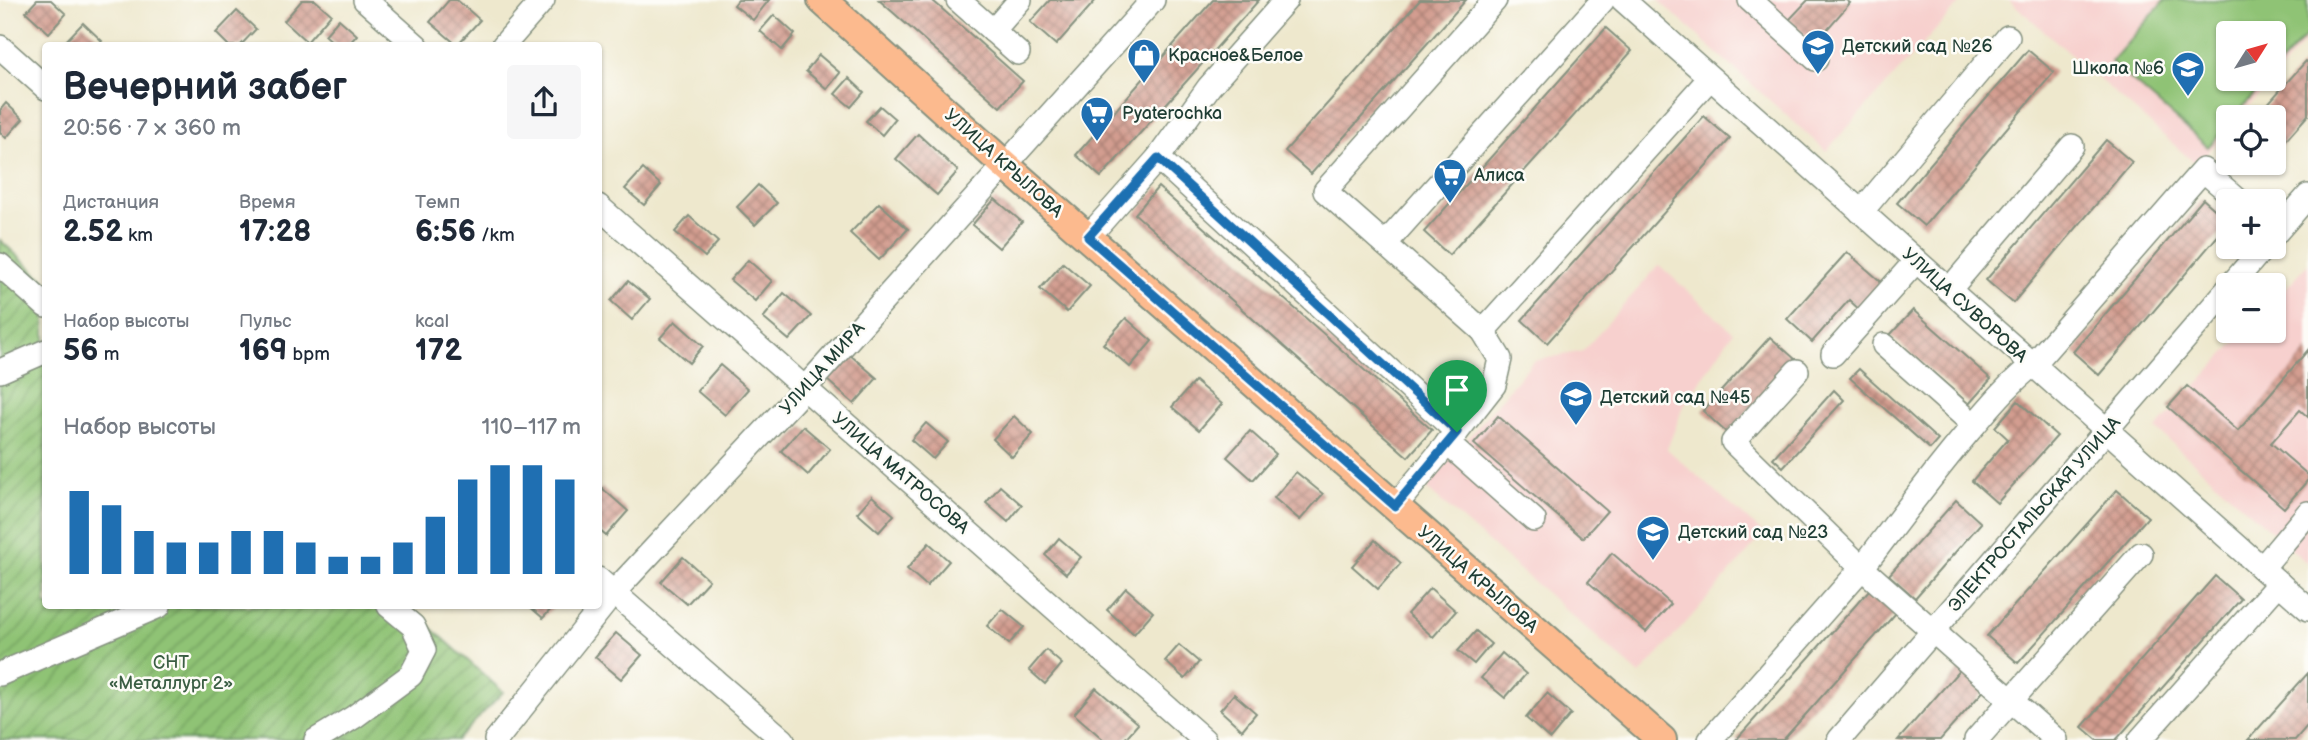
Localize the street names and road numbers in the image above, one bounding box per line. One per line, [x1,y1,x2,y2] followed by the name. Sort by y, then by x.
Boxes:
[940,105,1067,222] street label: УЛИЦА КРЫЛОВА
[1898,244,2032,367] street label: УЛИЦА СУВОРОВА
[776,318,869,419] street label: УЛИЦА МИРА
[828,408,973,539] street label: УЛИЦА МАТРОСОВА
[1944,412,2125,616] street label: ЭЛЕКТРОСТАЛЬСКАЯ УЛИЦА
[1413,522,1542,637] street label: УЛИЦА КРЫЛОВА

